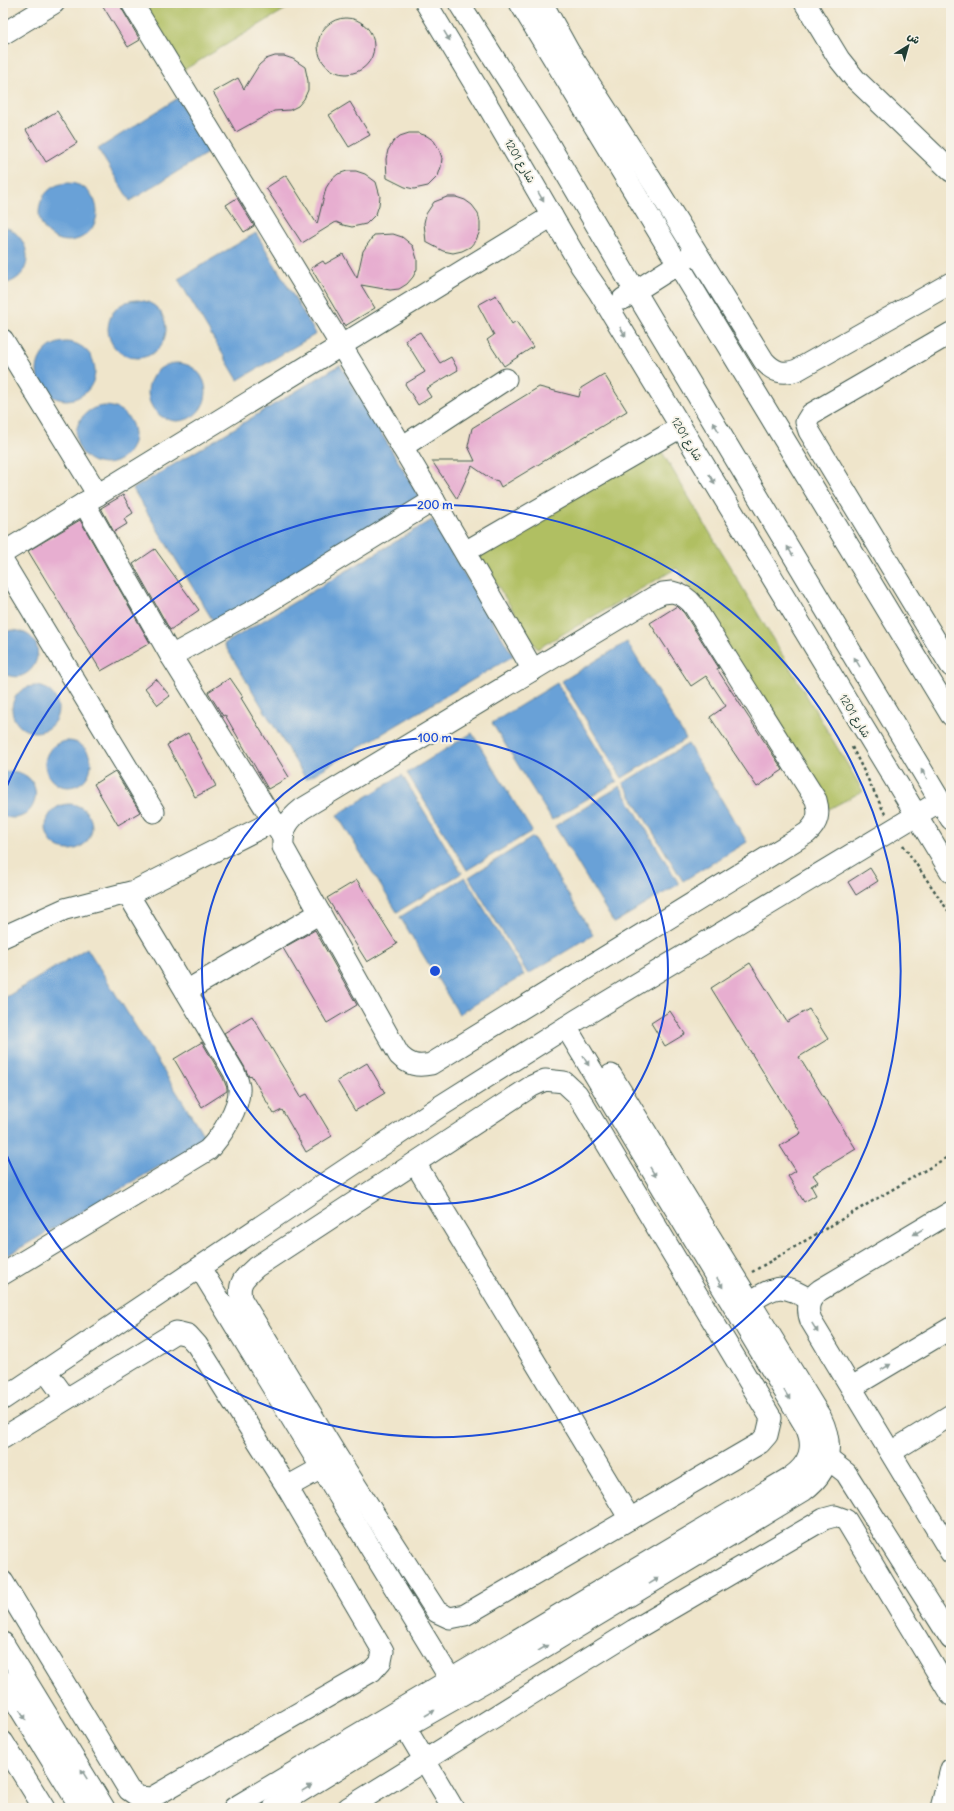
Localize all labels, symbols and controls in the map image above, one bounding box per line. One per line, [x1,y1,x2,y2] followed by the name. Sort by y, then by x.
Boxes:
[888,26,928,66] north arrow
[905,29,923,47] text: ش
[443,30,450,42] one-way arrow
[500,137,538,186] street label: شارع 1201
[537,191,544,203] one-way arrow
[619,326,626,338] one-way arrow
[667,415,705,464] street label: شارع 1201
[713,421,720,433] one-way arrow
[708,474,716,484] one-way arrow
[417,497,453,512] text: 200 m
[787,545,794,557] one-way arrow
[853,657,861,667] one-way arrow
[835,692,873,741] street label: شارع 1201
[418,730,452,745] text: 100 m
[920,768,927,780] one-way arrow
[428,964,442,978] centre of rings
[582,1055,589,1067] one-way arrow
[649,1166,656,1178] one-way arrow
[912,1228,924,1235] one-way arrow
[716,1278,724,1288] one-way arrow
[812,1322,819,1334] one-way arrow
[880,1364,892,1371] one-way arrow
[783,1390,791,1400] one-way arrow
[648,1577,660,1584] one-way arrow
[537,1644,549,1651] one-way arrow
[20,1709,27,1721] one-way arrow
[424,1709,436,1716] one-way arrow
[80,1769,88,1779] one-way arrow
[301,1784,313,1791] one-way arrow

